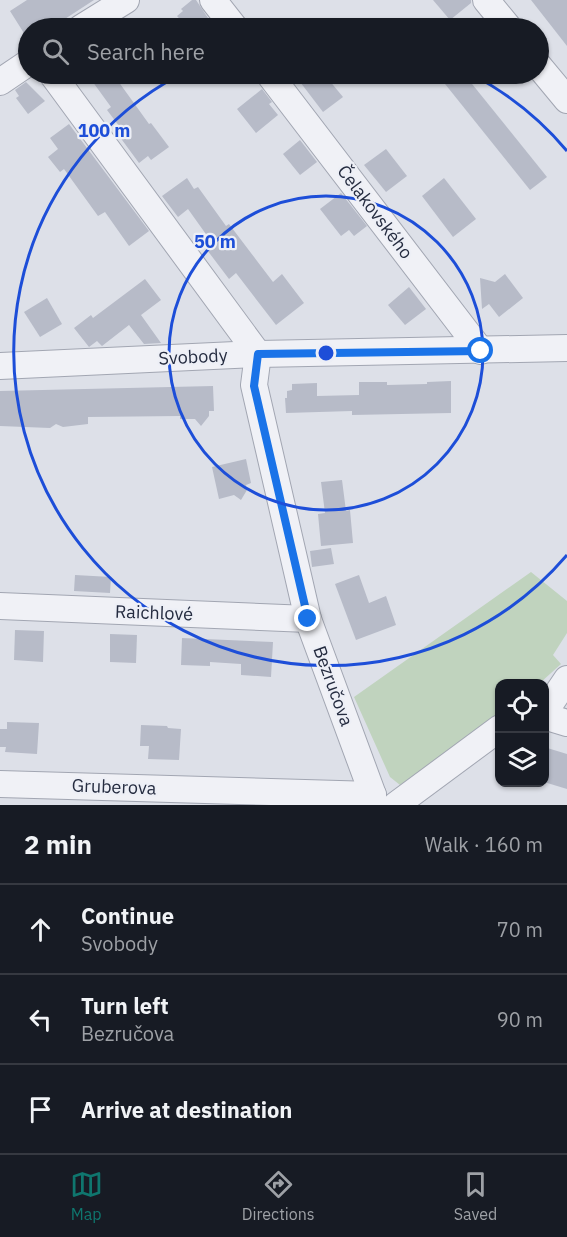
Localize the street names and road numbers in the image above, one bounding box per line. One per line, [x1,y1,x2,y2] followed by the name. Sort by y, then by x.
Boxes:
[333,160,419,263] street label: Čelakovského
[158,343,228,370] street label: Svobody
[115,600,194,625] street label: Raichlové
[308,642,359,730] street label: Bezručova
[71,774,157,799] street label: Gruberova

